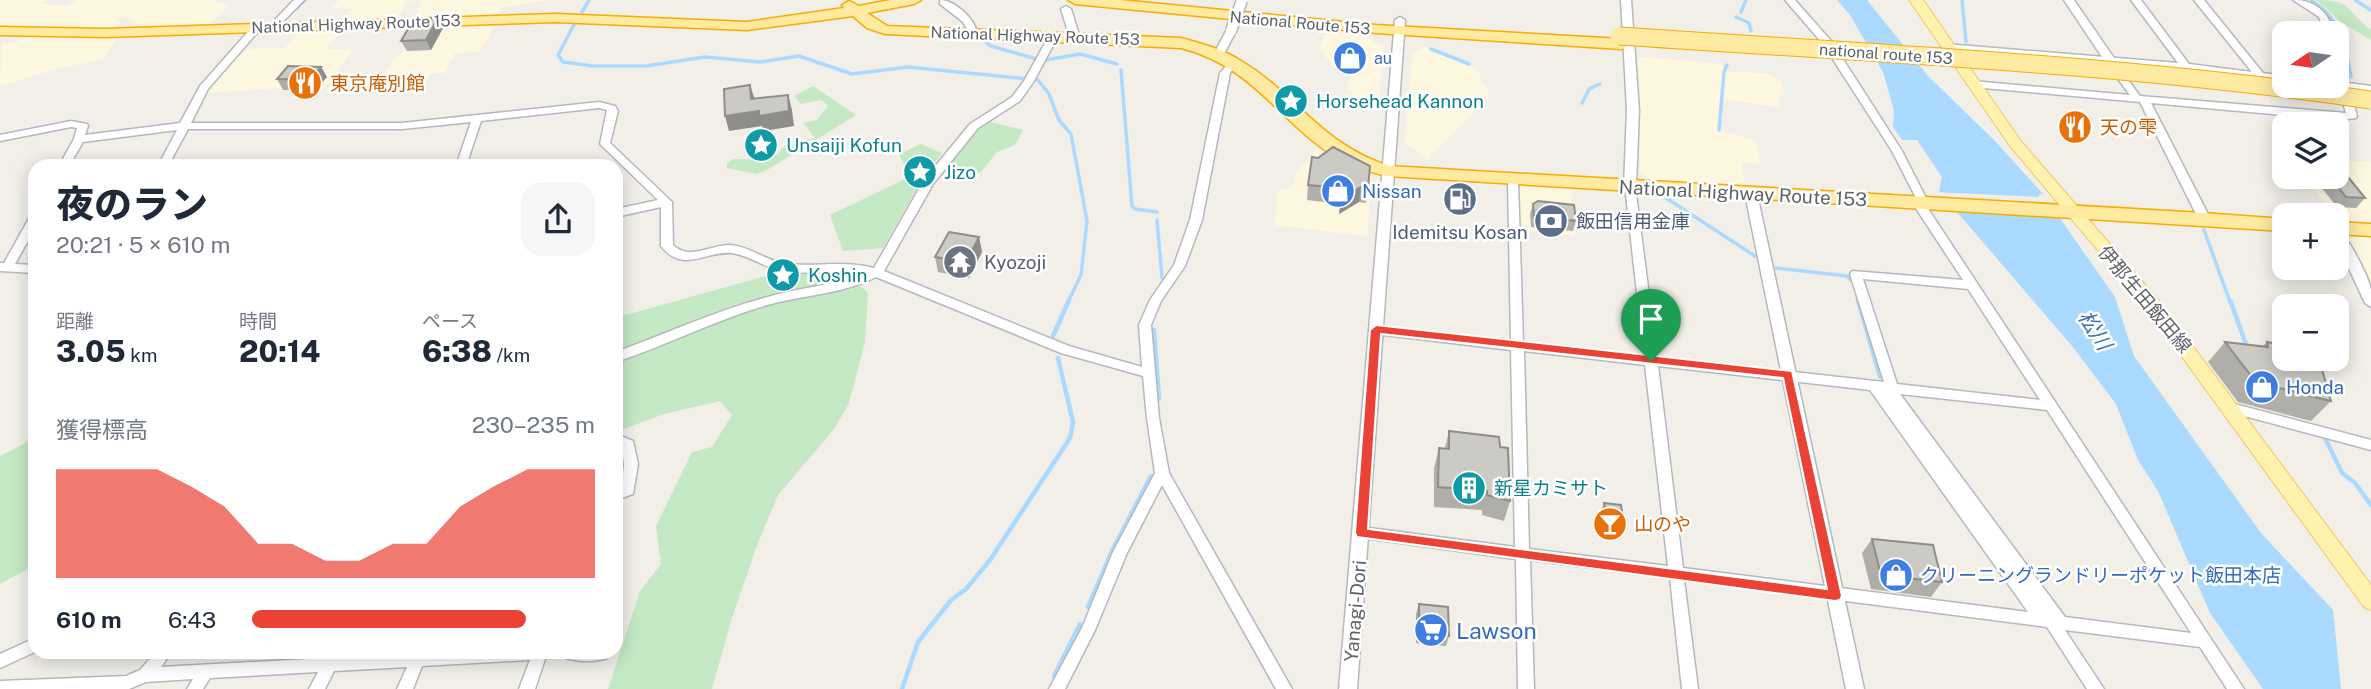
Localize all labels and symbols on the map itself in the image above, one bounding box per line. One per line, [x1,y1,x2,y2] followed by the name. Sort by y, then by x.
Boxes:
[1229,7,1371,39] street label: National Route 153
[251,11,461,37] street label: National Highway Route 153
[2272,21,2348,98] north arrow
[930,23,1140,49] street label: National Highway Route 153
[1331,39,1369,77] shop icon: au
[1819,40,1953,68] street label: national route 153
[1374,49,1392,68] place label: au
[286,64,324,102] restaurant icon: 東京庵別館
[330,72,425,94] place label: 東京庵別館
[1272,82,1310,120] place icon: Horsehead Kannon
[1316,90,1484,112] place label: Horsehead Kannon
[2056,108,2094,146] restaurant icon: 天の雫
[2100,116,2157,138] place label: 天の雫
[742,126,780,164] place icon: Unsaiji Kofun
[786,134,902,156] place label: Unsaiji Kofun
[901,153,939,191] place icon: Jizo
[944,161,976,183] place label: Jizo
[1319,172,1357,210] shop icon: Nissan
[1618,176,1868,210] street label: National Highway Route 153
[1362,180,1422,202] place label: Nissan
[1441,180,1479,218] fuel station icon: Idemitsu Kosan
[1532,202,1570,240] bank icon: 飯田信用金庫
[1576,210,1690,232] place label: 飯田信用金庫
[1392,221,1528,243] place label: Idemitsu Kosan
[2094,241,2196,357] street label: 伊那生田飯田線
[941,243,979,281] temple icon: Kyozoji
[984,251,1046,273] place label: Kyozoji
[764,256,802,294] place icon: Koshin
[808,264,867,286] place label: Koshin
[1621,289,1681,361] pin
[2073,306,2118,356] water label: 松川
[2243,368,2281,406] shop icon: Honda
[2286,376,2344,398] place label: Honda
[1450,469,1488,507] building icon: 新星カミサト
[1494,477,1608,499] place label: 新星カミサト
[1591,505,1629,543] bar icon: 山のや
[1634,513,1691,535] place label: 山のや
[1877,556,1915,594] shop icon: クリーニングランドリーポケット飯田本店
[1340,559,1370,663] street label: Yanagi-Dori
[1920,564,2281,586] place label: クリーニングランドリーポケット飯田本店
[1412,611,1450,649] supermarket icon: Lawson
[1456,617,1537,644] place label: Lawson

